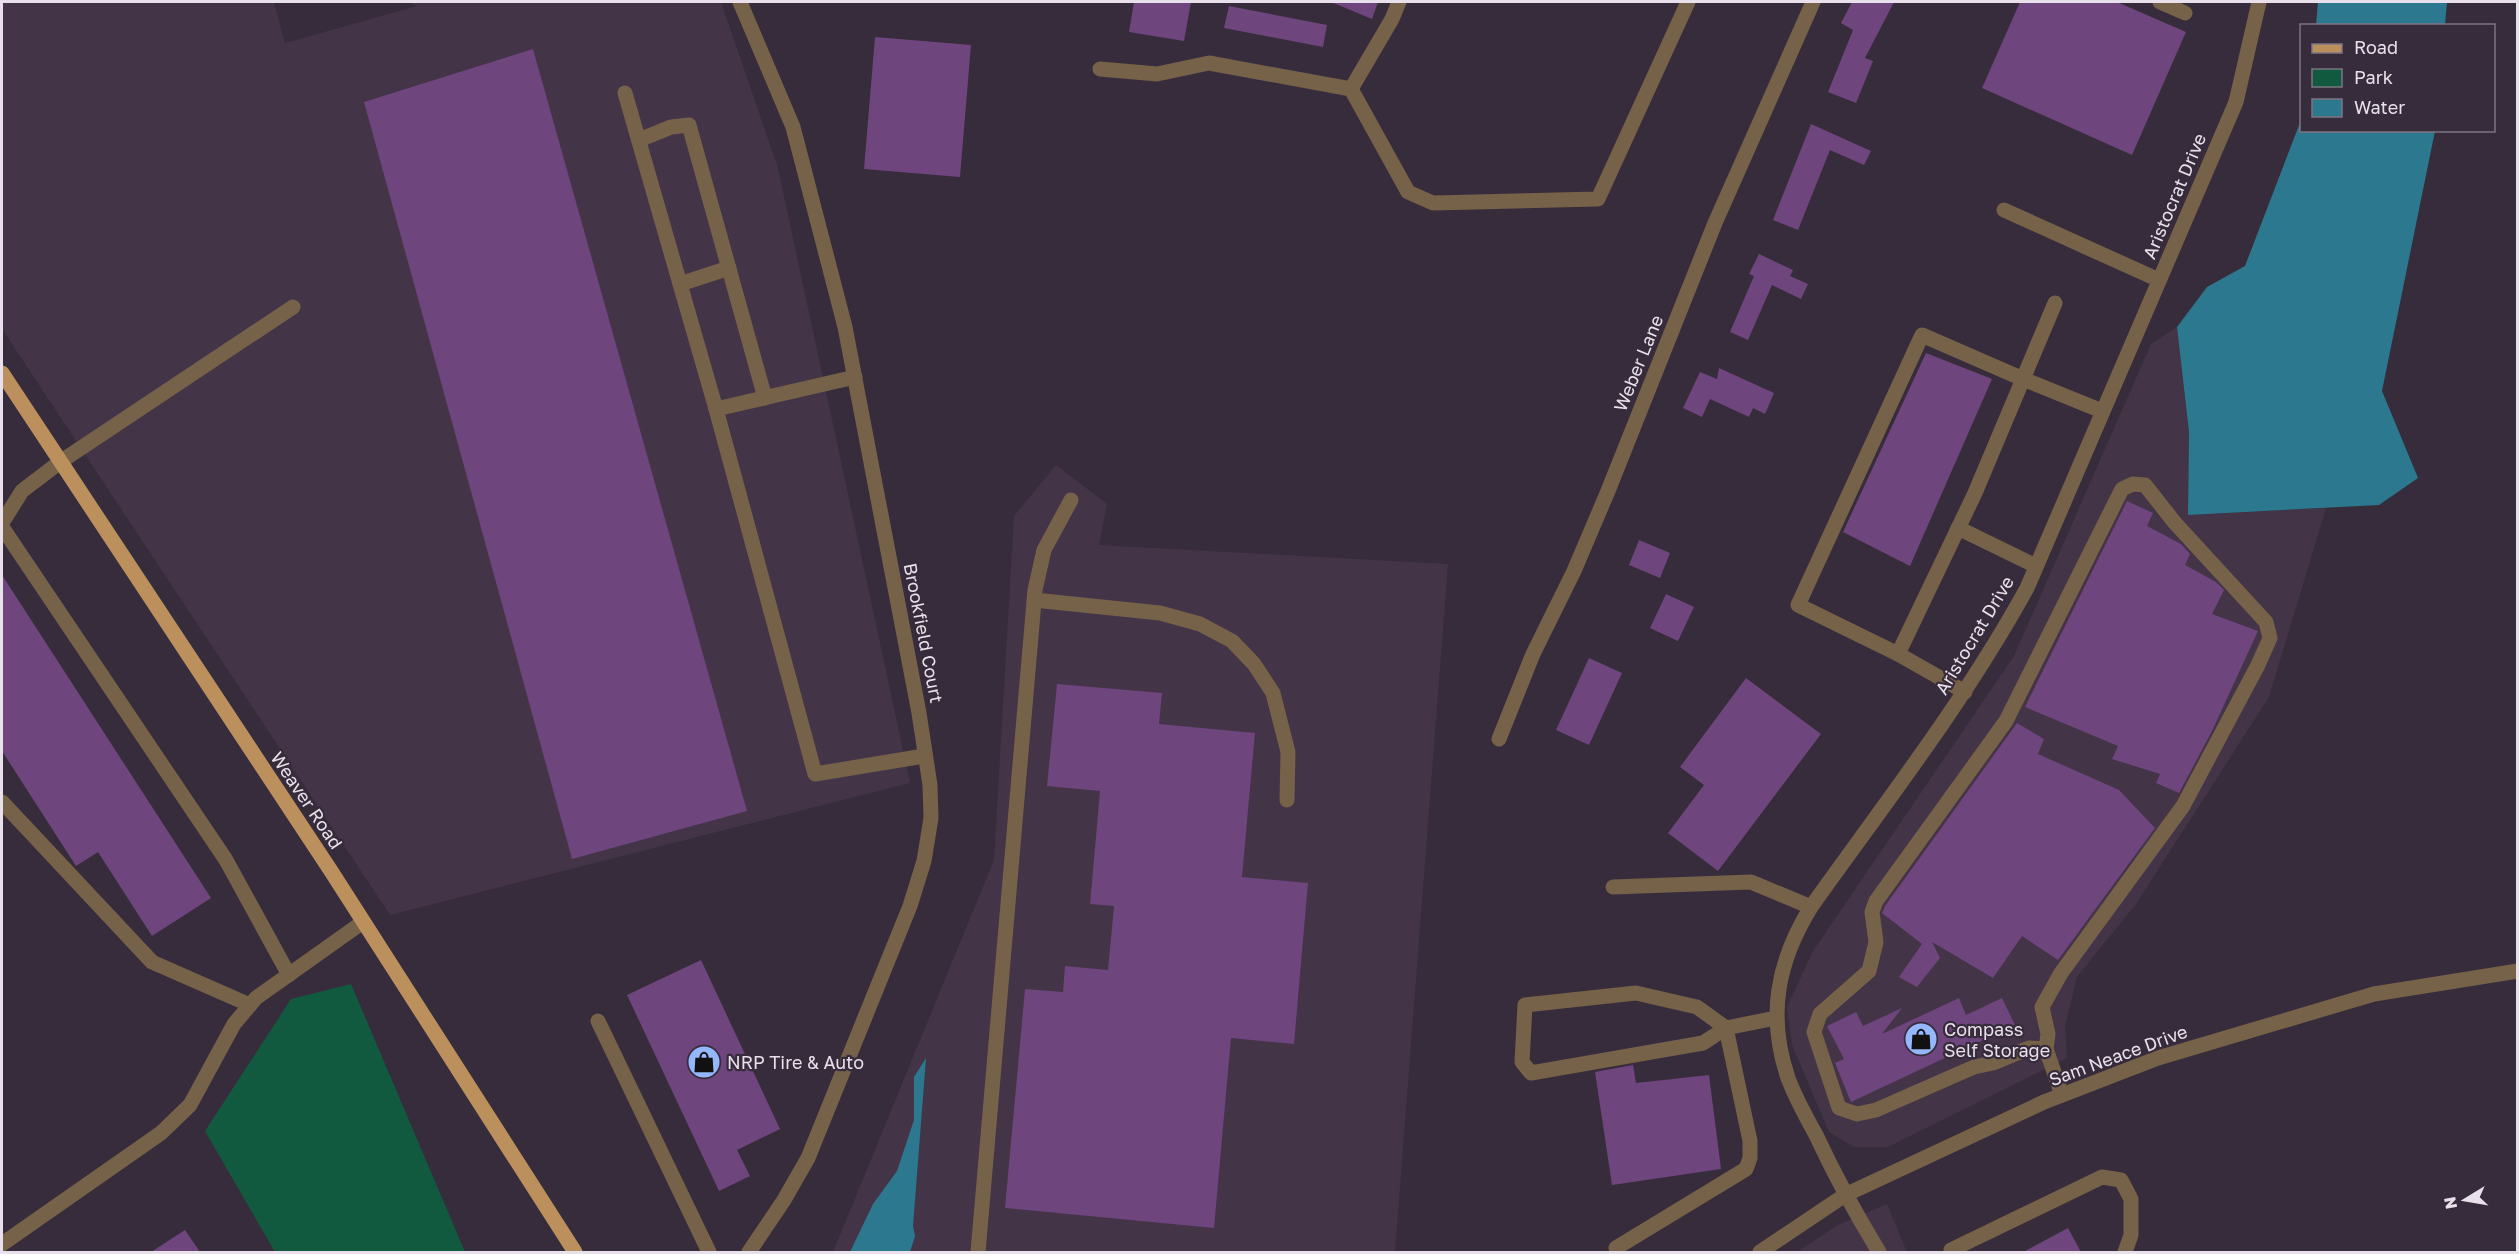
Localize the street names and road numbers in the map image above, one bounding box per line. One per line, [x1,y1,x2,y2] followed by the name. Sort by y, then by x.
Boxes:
[2138,130,2210,262] street label: Aristocrat Drive
[1609,312,1667,414] street label: Weber Lane
[900,561,948,705] street label: Brookfield Court
[1930,572,2018,698] street label: Aristocrat Drive
[266,747,348,853] street label: Weaver Road
[2046,1020,2190,1090] street label: Sam Neace Drive

